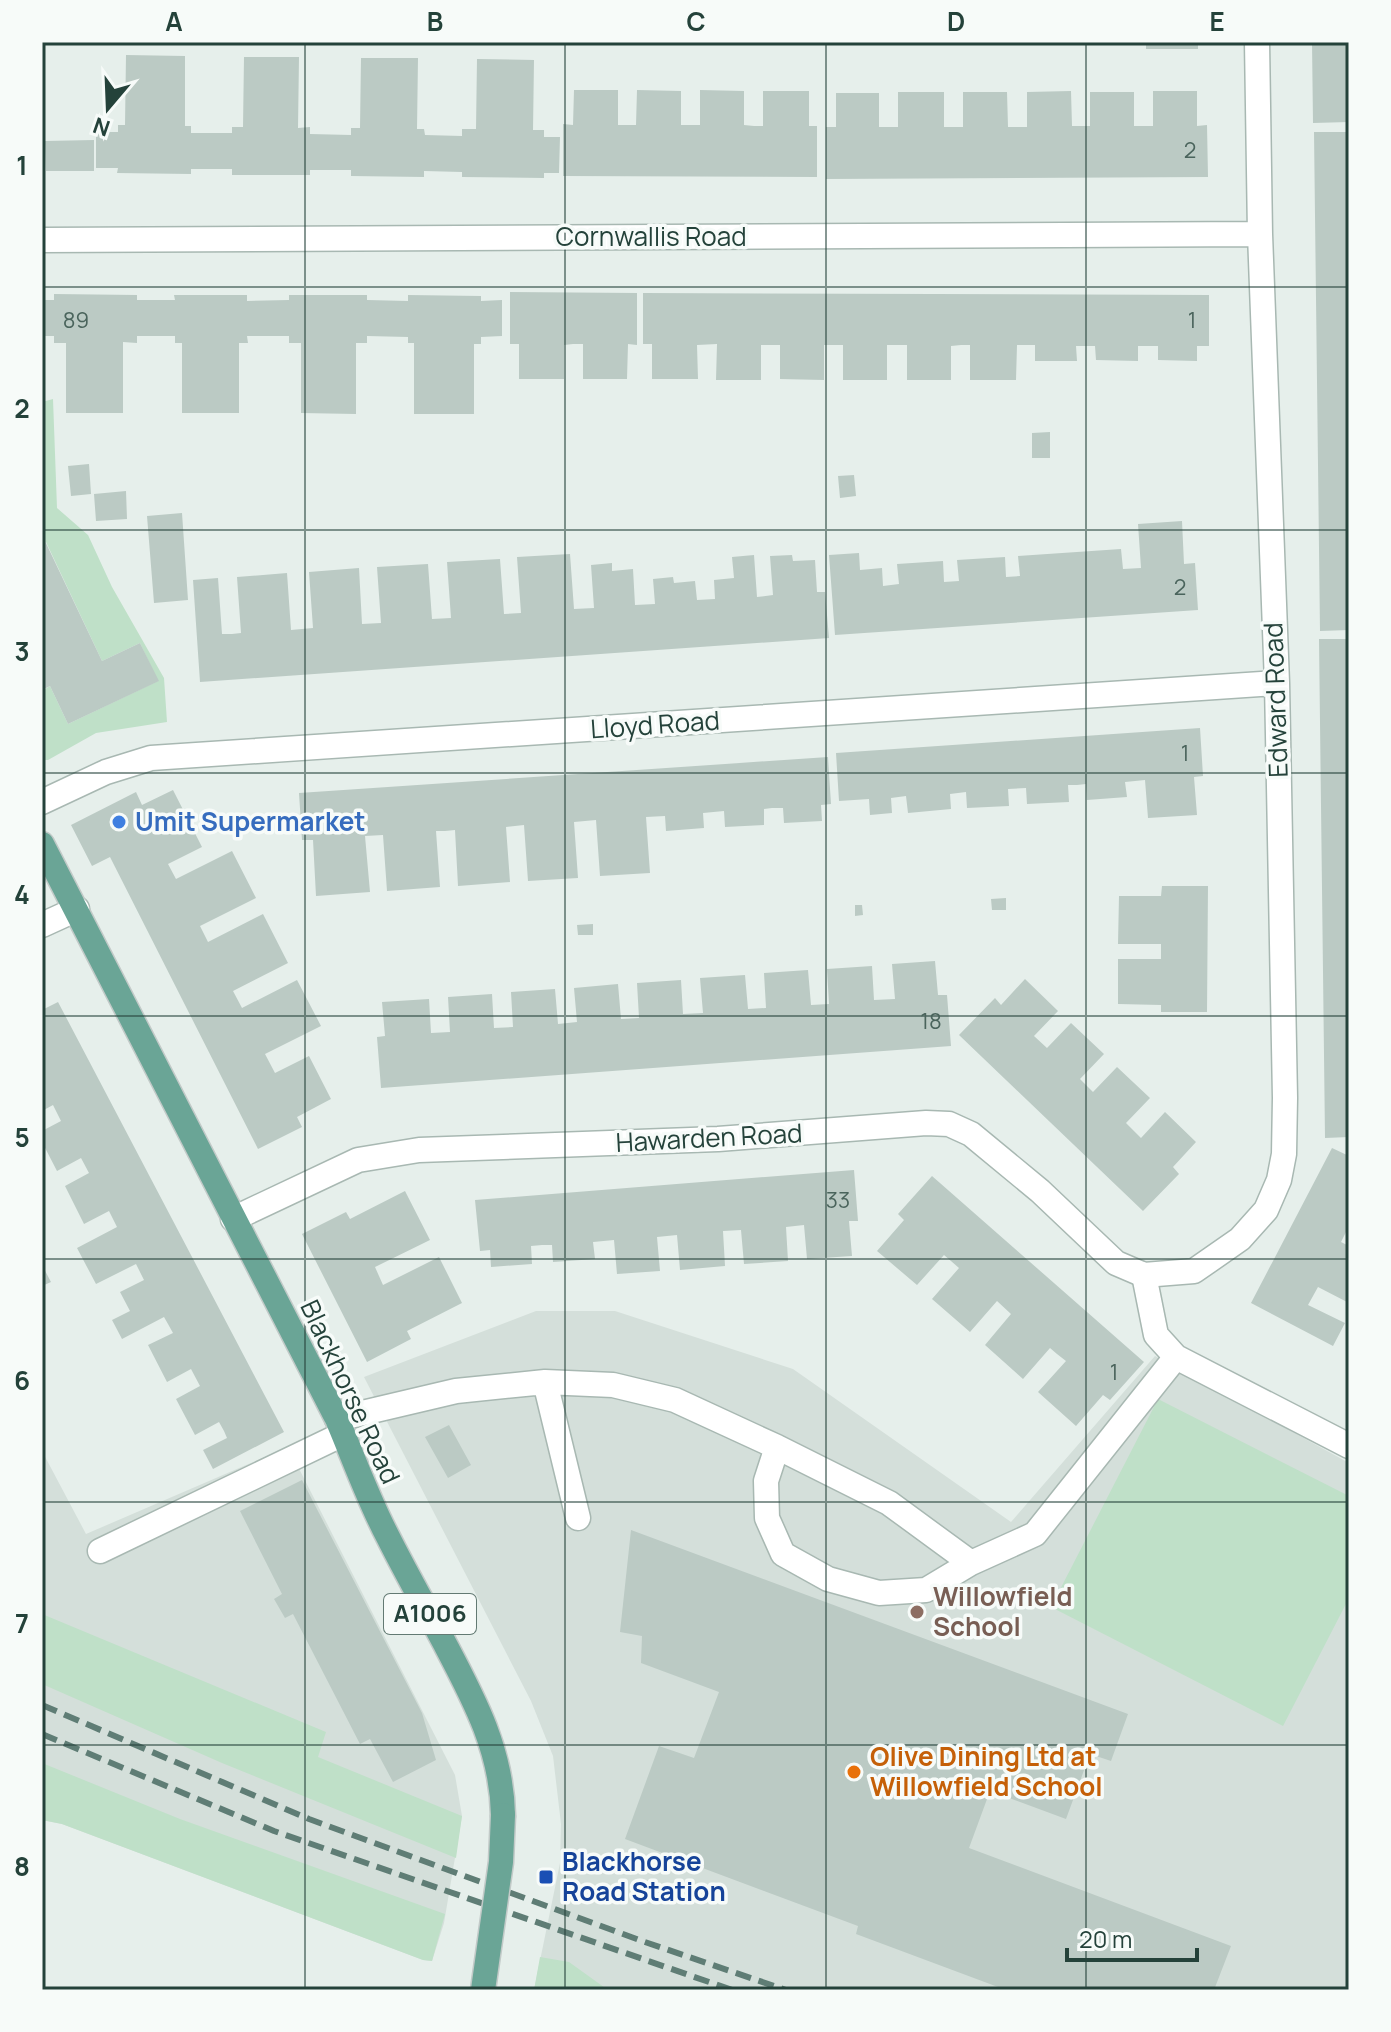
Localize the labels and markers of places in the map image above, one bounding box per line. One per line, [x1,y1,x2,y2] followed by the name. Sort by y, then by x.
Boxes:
[135,803,366,839] place label: Umit Supermarket
[110,813,128,831] marker: Umit Supermarket
[933,1578,1073,1644] place label: Willowfield School
[908,1603,926,1621] marker: Willowfield School
[870,1738,1103,1804] place label: Olive Dining Ltd at Willowfield School
[845,1763,863,1781] marker: Olive Dining Ltd at Willowfield School
[562,1843,726,1909] place label: Blackhorse Road Station
[537,1868,555,1886] marker: Blackhorse Road Station

